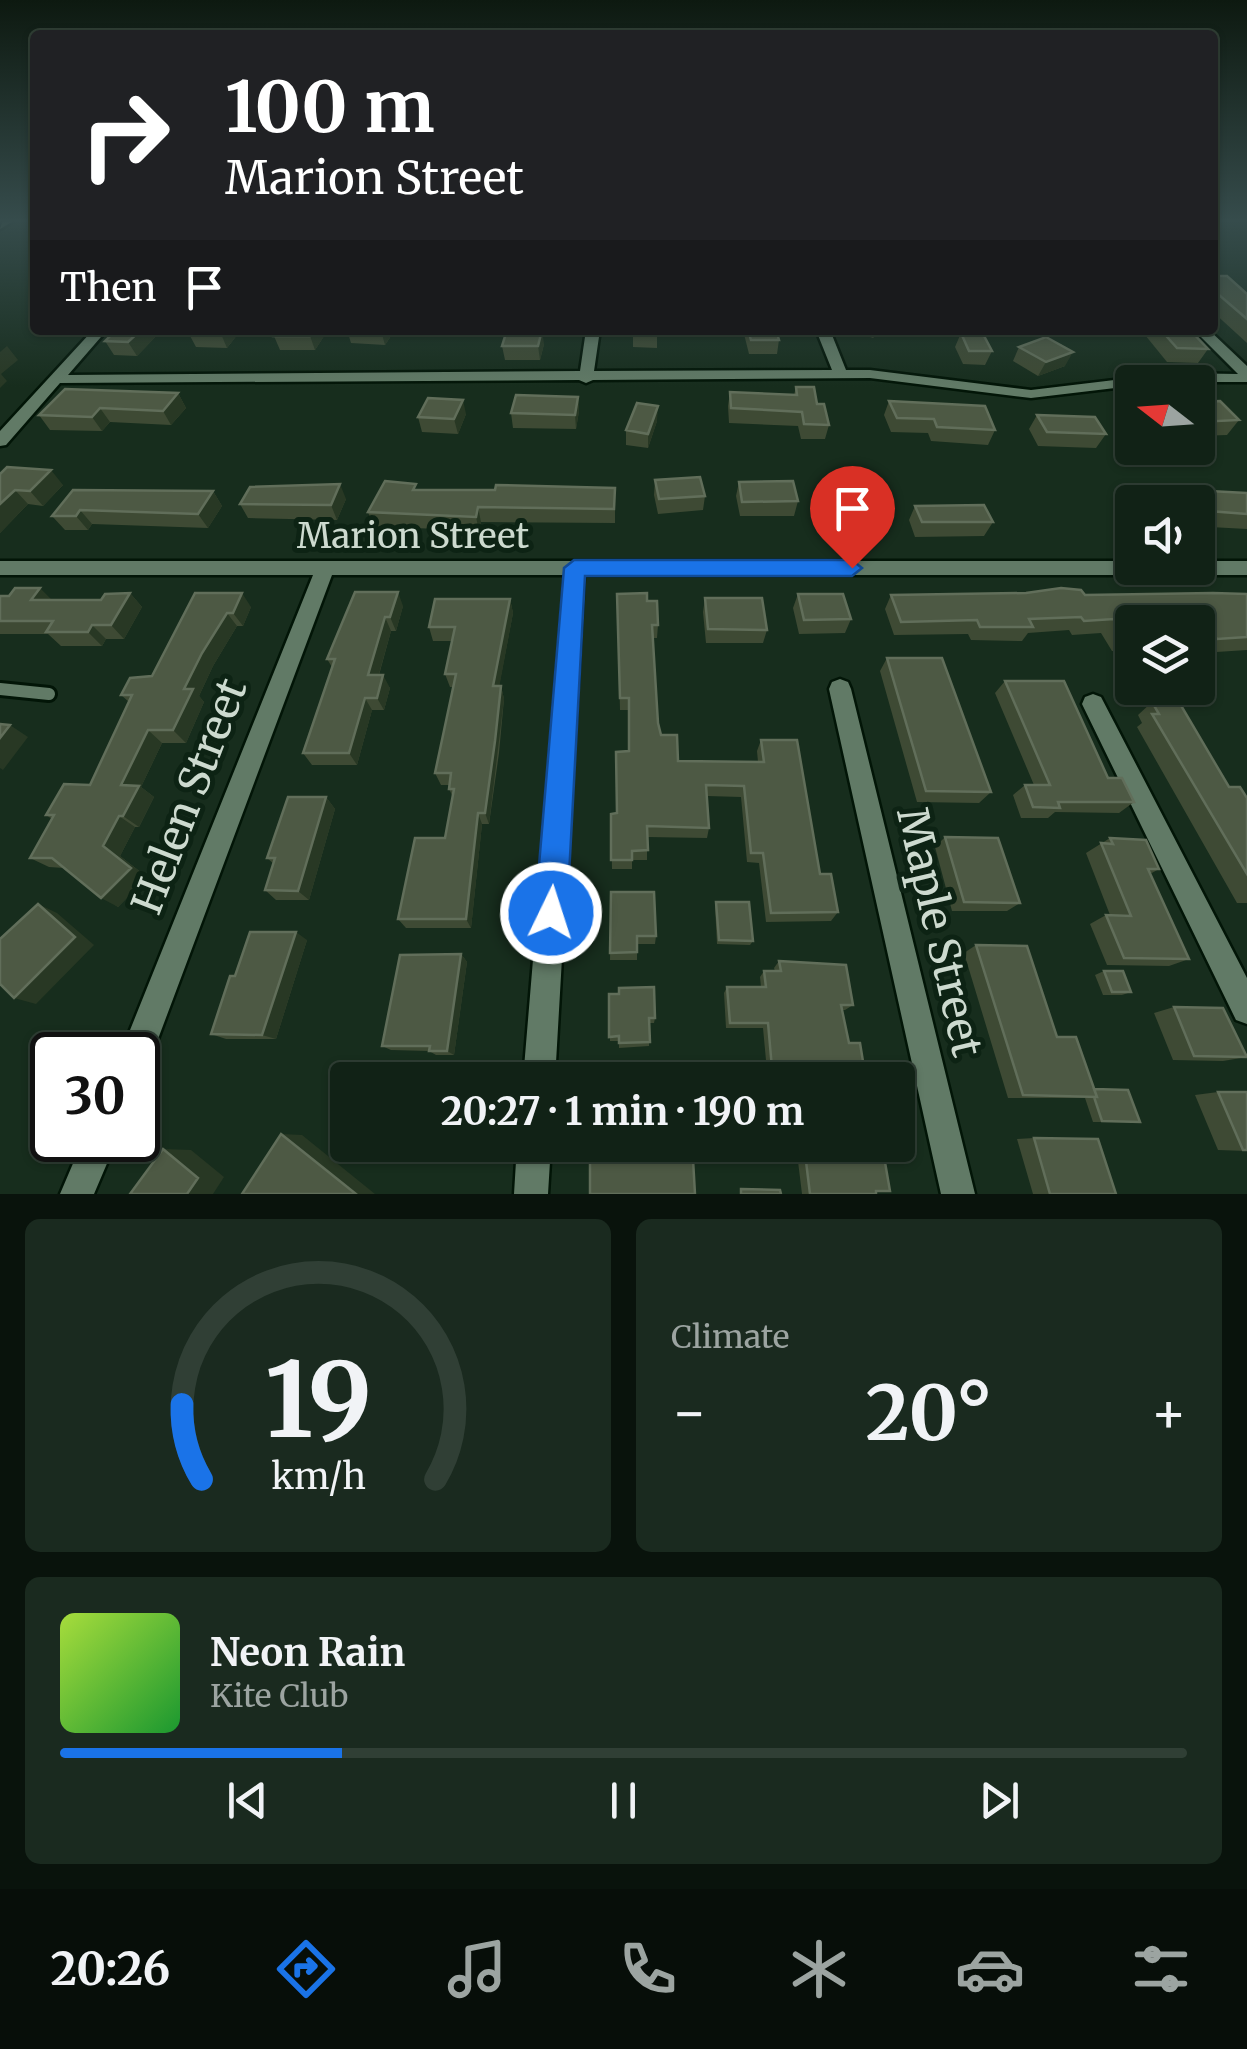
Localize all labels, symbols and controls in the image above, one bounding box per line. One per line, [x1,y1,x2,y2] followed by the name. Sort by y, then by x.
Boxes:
[225,63,435,151] text: 100 m
[60,70,190,200] icon: right
[225,150,524,206] text: Marion Street
[177,260,232,315] icon: arrive
[60,264,157,311] text: Then
[1115,365,1215,465] north arrow
[1115,365,1215,705] map controls
[810,466,895,569] pin
[825,481,880,536] icon: arrive
[1115,485,1215,585] button: sound
[297,514,530,558] street label: Marion Street
[1115,605,1215,705] button: layers
[120,671,258,921] street label: Helen Street
[886,802,994,1062] street label: Maple Street
[499,861,603,965] position arrow
[30,1032,160,1162] speed limit sign: 30
[441,1088,804,1135] text: 20:27 · 1 min · 190 m
[671,1317,789,1357] text: Climate
[264,1335,372,1465] text: 19
[865,1366,993,1460] text: 20°
[671,1378,708,1447] text: −
[1150,1378,1187,1447] text: +
[271,1454,365,1499] text: km/h
[210,1629,405,1676] text: Neon Rain
[210,1676,348,1716] text: Kite Club
[220,1773,275,1828] icon: previous
[596,1773,651,1828] icon: pause
[972,1773,1027,1828] icon: next
[271,1934,341,2004] icon: directions
[442,1934,512,2004] icon: music
[613,1934,683,2004] icon: phone
[784,1934,854,2004] icon: climate
[955,1934,1025,2004] icon: car
[1126,1934,1196,2004] icon: filters
[51,1941,170,1997] text: 20:26

